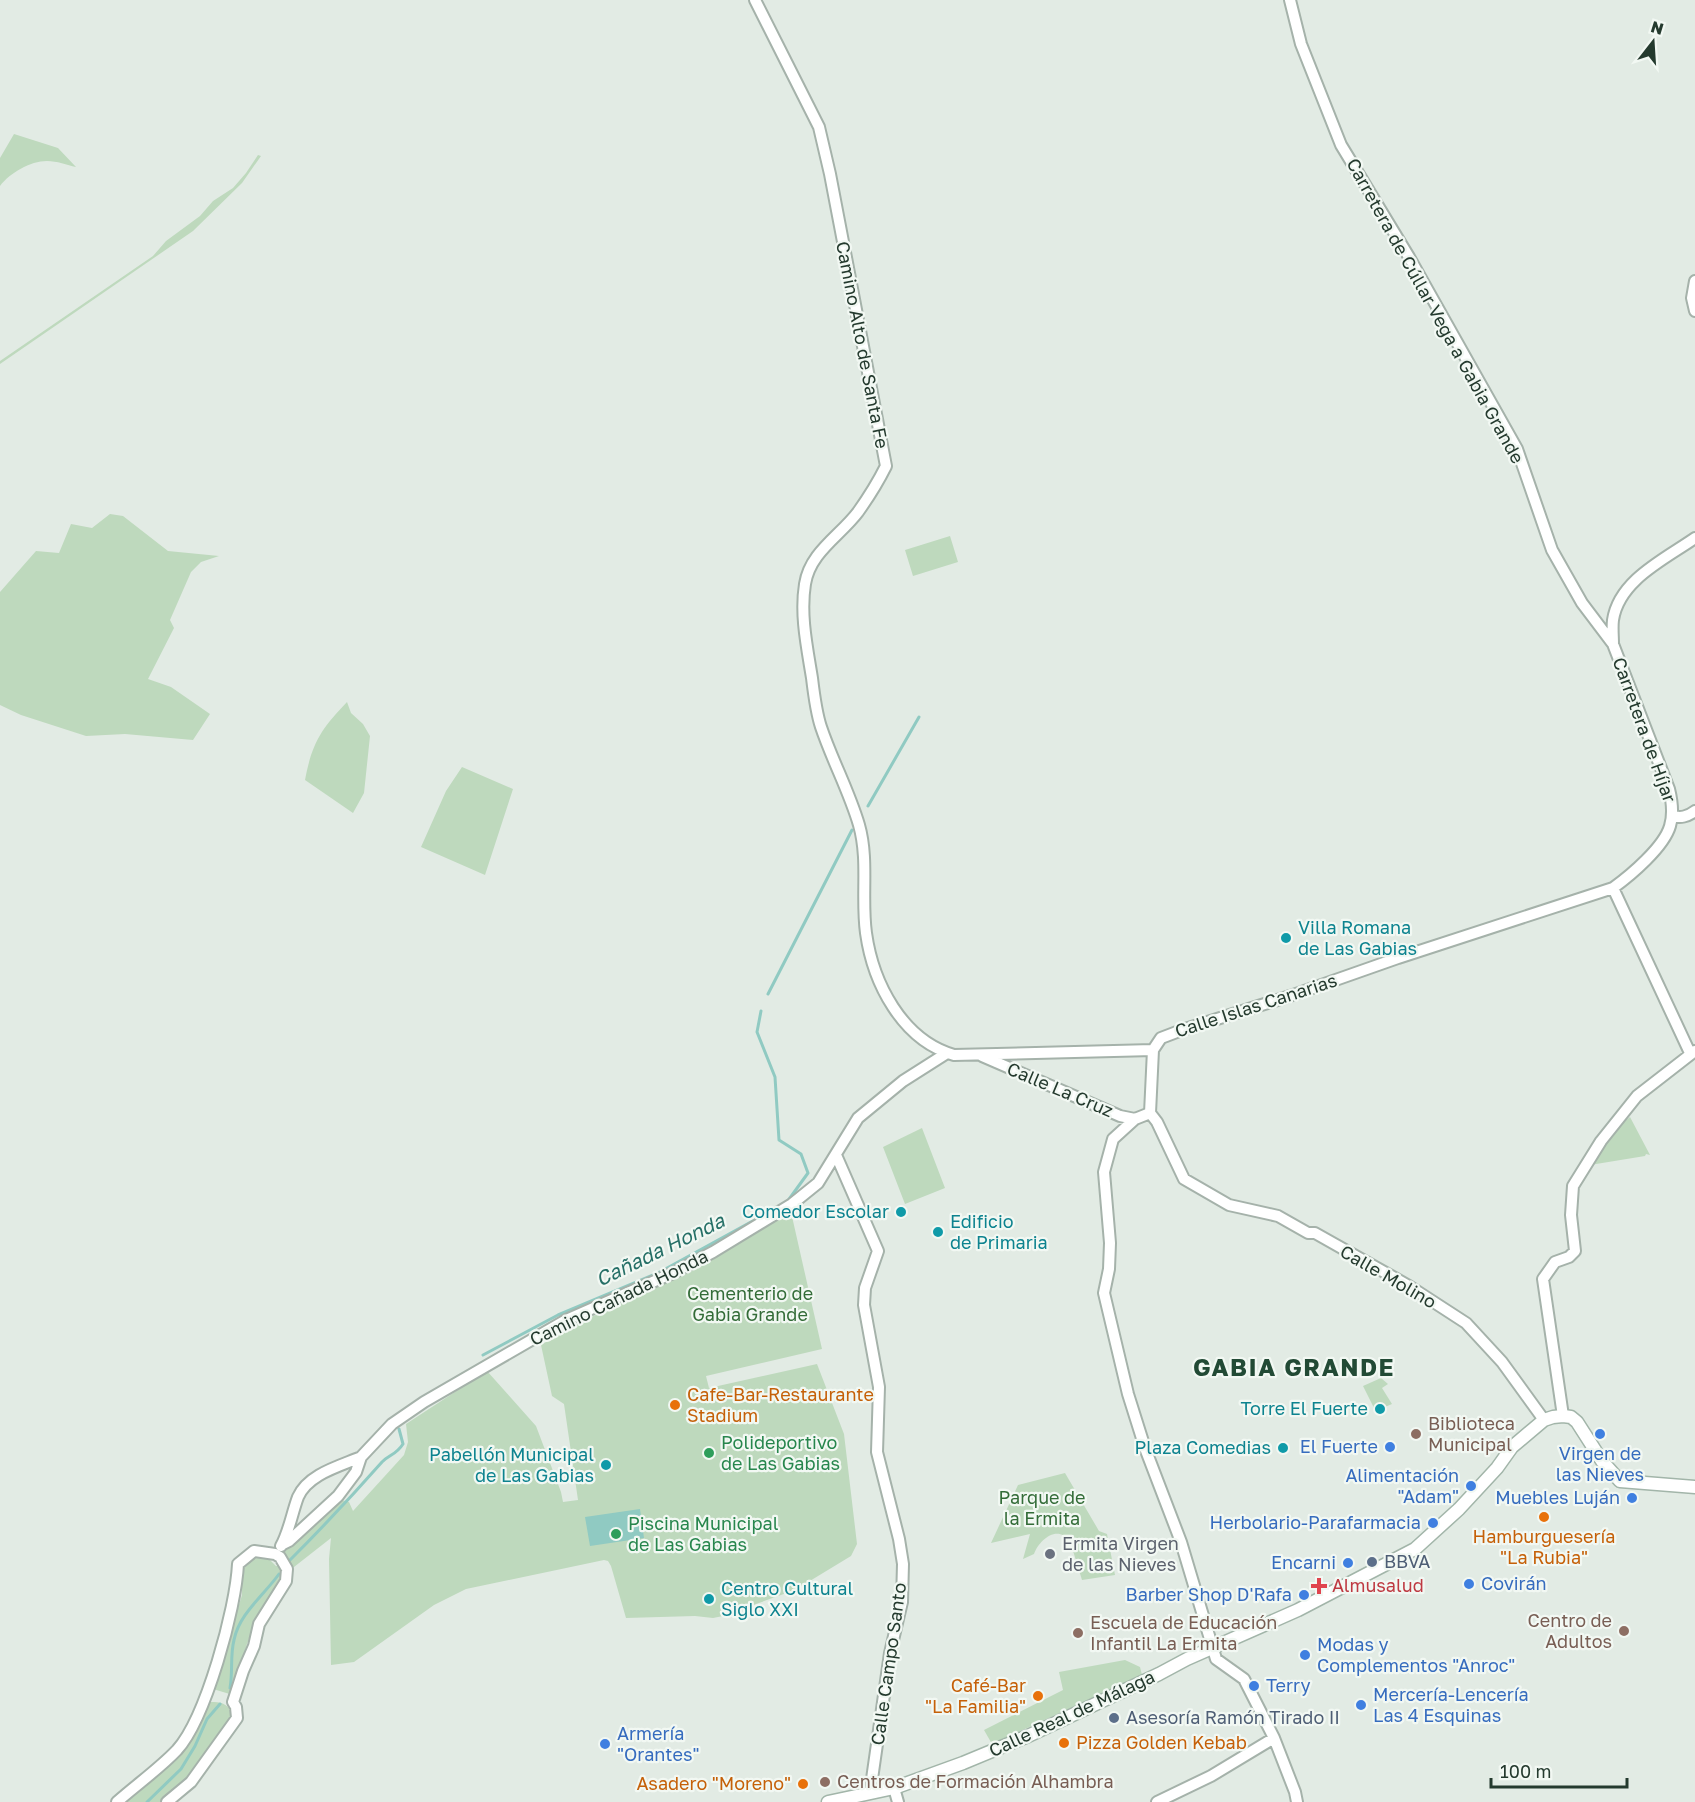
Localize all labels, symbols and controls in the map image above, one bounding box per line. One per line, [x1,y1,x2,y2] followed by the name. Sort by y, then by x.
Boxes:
[1623,12,1683,72] north arrow
[1649,16,1666,39] text: N
[1342,154,1529,467] street label: Carretera de Cúllar Vega a Gabia Grande
[832,239,894,450] street label: Camino Alto de Santa Fe
[1608,654,1681,805] street label: Carretera de Híjar
[1298,916,1417,959] place label: Villa Romana de Las Gabias
[1279,931,1293,945] marker: Villa Romana de Las Gabias
[1172,968,1339,1042] street label: Calle Islas Canarias
[1004,1057,1117,1121] street label: Calle La Cruz
[742,1200,889,1222] place label: Comedor Escolar
[894,1205,908,1219] marker: Comedor Escolar
[591,1207,728,1291] water label: Cañada Honda
[950,1210,1048,1253] place label: Edificio de Primaria
[931,1225,945,1239] marker: Edificio de Primaria
[1336,1240,1441,1313] street label: Calle Molino
[526,1244,711,1350] street label: Camino Cañada Honda
[687,1282,813,1325] park label: Cementerio de Gabia Grande
[1193,1352,1395,1381] district label: GABIA GRANDE
[687,1383,874,1426] place label: Cafe-Bar-Restaurante Stadium
[1241,1397,1368,1419] place label: Torre El Fuerte
[668,1398,682,1412] marker: Cafe-Bar-Restaurante Stadium
[1373,1402,1387,1416] marker: Torre El Fuerte
[1428,1412,1515,1455] place label: Biblioteca Municipal
[1409,1427,1423,1441] marker: Biblioteca Municipal
[1593,1427,1607,1441] marker: Virgen de las Nieves
[721,1431,840,1474] place label: Polideportivo de Las Gabias
[1300,1435,1378,1457] place label: El Fuerte
[1134,1436,1271,1458] place label: Plaza Comedias
[1383,1440,1397,1454] marker: El Fuerte
[1276,1441,1290,1455] marker: Plaza Comedias
[1556,1442,1644,1485] place label: Virgen de las Nieves
[429,1443,594,1486] place label: Pabellón Municipal de Las Gabias
[702,1446,716,1460] marker: Polideportivo de Las Gabias
[599,1458,613,1472] marker: Pabellón Municipal de Las Gabias
[1346,1464,1459,1507] place label: Alimentación "Adam"
[1464,1479,1478,1493] marker: Alimentación "Adam"
[998,1486,1086,1529] park label: Parque de la Ermita
[1495,1486,1620,1508] place label: Muebles Luján
[1625,1491,1639,1505] marker: Muebles Luján
[1537,1510,1551,1524] marker: Hamburguesería "La Rubia"
[1209,1511,1421,1533] place label: Herbolario-Parafarmacia
[628,1512,779,1555] place label: Piscina Municipal de Las Gabias
[1426,1516,1440,1530] marker: Herbolario-Parafarmacia
[1473,1525,1615,1568] place label: Hamburguesería "La Rubia"
[609,1527,623,1541] marker: Piscina Municipal de Las Gabias
[1062,1532,1179,1575] place label: Ermita Virgen de las Nieves
[1043,1547,1057,1561] marker: Ermita Virgen de las Nieves
[1384,1550,1430,1572] place label: BBVA
[1271,1551,1336,1573] place label: Encarni
[1365,1555,1379,1569] marker: BBVA
[1341,1556,1355,1570] marker: Encarni
[1481,1572,1547,1594] place label: Covirán
[1332,1574,1424,1596] place label: Almusalud
[721,1577,854,1620] place label: Centro Cultural Siglo XXI
[1310,1577,1328,1595] marker: Almusalud
[1462,1577,1476,1591] marker: Covirán
[866,1581,910,1747] street label: Calle Campo Santo
[1126,1583,1292,1605] place label: Barber Shop D'Rafa
[1297,1588,1311,1602] marker: Barber Shop D'Rafa
[702,1592,716,1606] marker: Centro Cultural Siglo XXI
[1528,1609,1612,1652] place label: Centro de Adultos
[1090,1611,1277,1654] place label: Escuela de Educación Infantil La Ermita
[1617,1624,1631,1638] marker: Centro de Adultos
[1071,1626,1085,1640] marker: Escuela de Educación Infantil La Ermita
[1317,1633,1515,1676] place label: Modas y Complementos "Anroc"
[1298,1648,1312,1662] marker: Modas y Complementos "Anroc"
[985,1665,1158,1761] street label: Calle Real de Málaga
[925,1674,1026,1717] place label: Café-Bar "La Familia"
[1266,1674,1311,1696] place label: Terry
[1247,1679,1261,1693] marker: Terry
[1373,1683,1529,1726] place label: Mercería-Lencería Las 4 Esquinas
[1031,1689,1045,1703] marker: Café-Bar "La Familia"
[1354,1698,1368,1712] marker: Mercería-Lencería Las 4 Esquinas
[1126,1706,1340,1728] place label: Asesoría Ramón Tirado II
[1107,1711,1121,1725] marker: Asesoría Ramón Tirado II
[617,1722,699,1765] place label: Armería "Orantes"
[1076,1731,1247,1753] place label: Pizza Golden Kebab
[1057,1736,1071,1750] marker: Pizza Golden Kebab
[598,1737,612,1751] marker: Armería "Orantes"
[1491,1751,1628,1789] scale bar
[1500,1760,1551,1782] text: 100 m
[837,1770,1114,1792] place label: Centros de Formación Alhambra
[636,1772,791,1794] place label: Asadero "Moreno"
[818,1775,832,1789] marker: Centros de Formación Alhambra
[796,1777,810,1791] marker: Asadero "Moreno"

